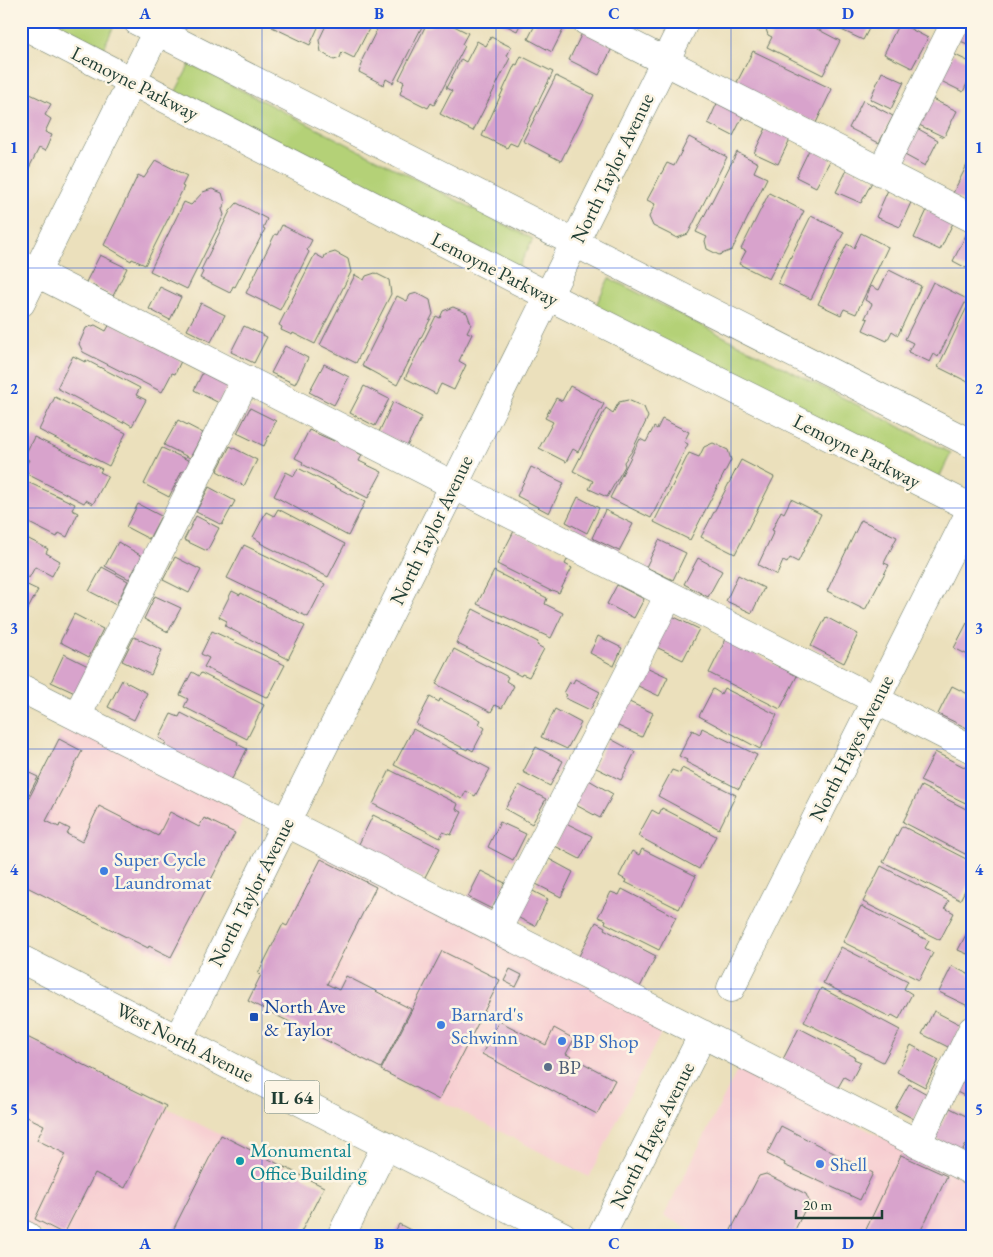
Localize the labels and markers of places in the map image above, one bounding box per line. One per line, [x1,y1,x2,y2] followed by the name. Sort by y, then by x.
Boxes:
[114,846,212,895] place label: Super Cycle Laundromat
[98,865,110,877] marker: Super Cycle Laundromat
[264,993,346,1042] place label: North Ave & Taylor
[451,1001,523,1050] place label: Barnard's Schwinn
[248,1011,260,1023] marker: North Ave & Taylor
[435,1019,447,1031] marker: Barnard's Schwinn
[572,1028,639,1054] place label: BP Shop
[556,1035,568,1047] marker: BP Shop
[558,1054,581,1080] place label: BP
[542,1061,554,1073] marker: BP
[250,1137,367,1186] place label: Monumental Office Building
[830,1151,867,1177] place label: Shell
[234,1155,246,1167] marker: Monumental Office Building
[814,1158,826,1170] marker: Shell

